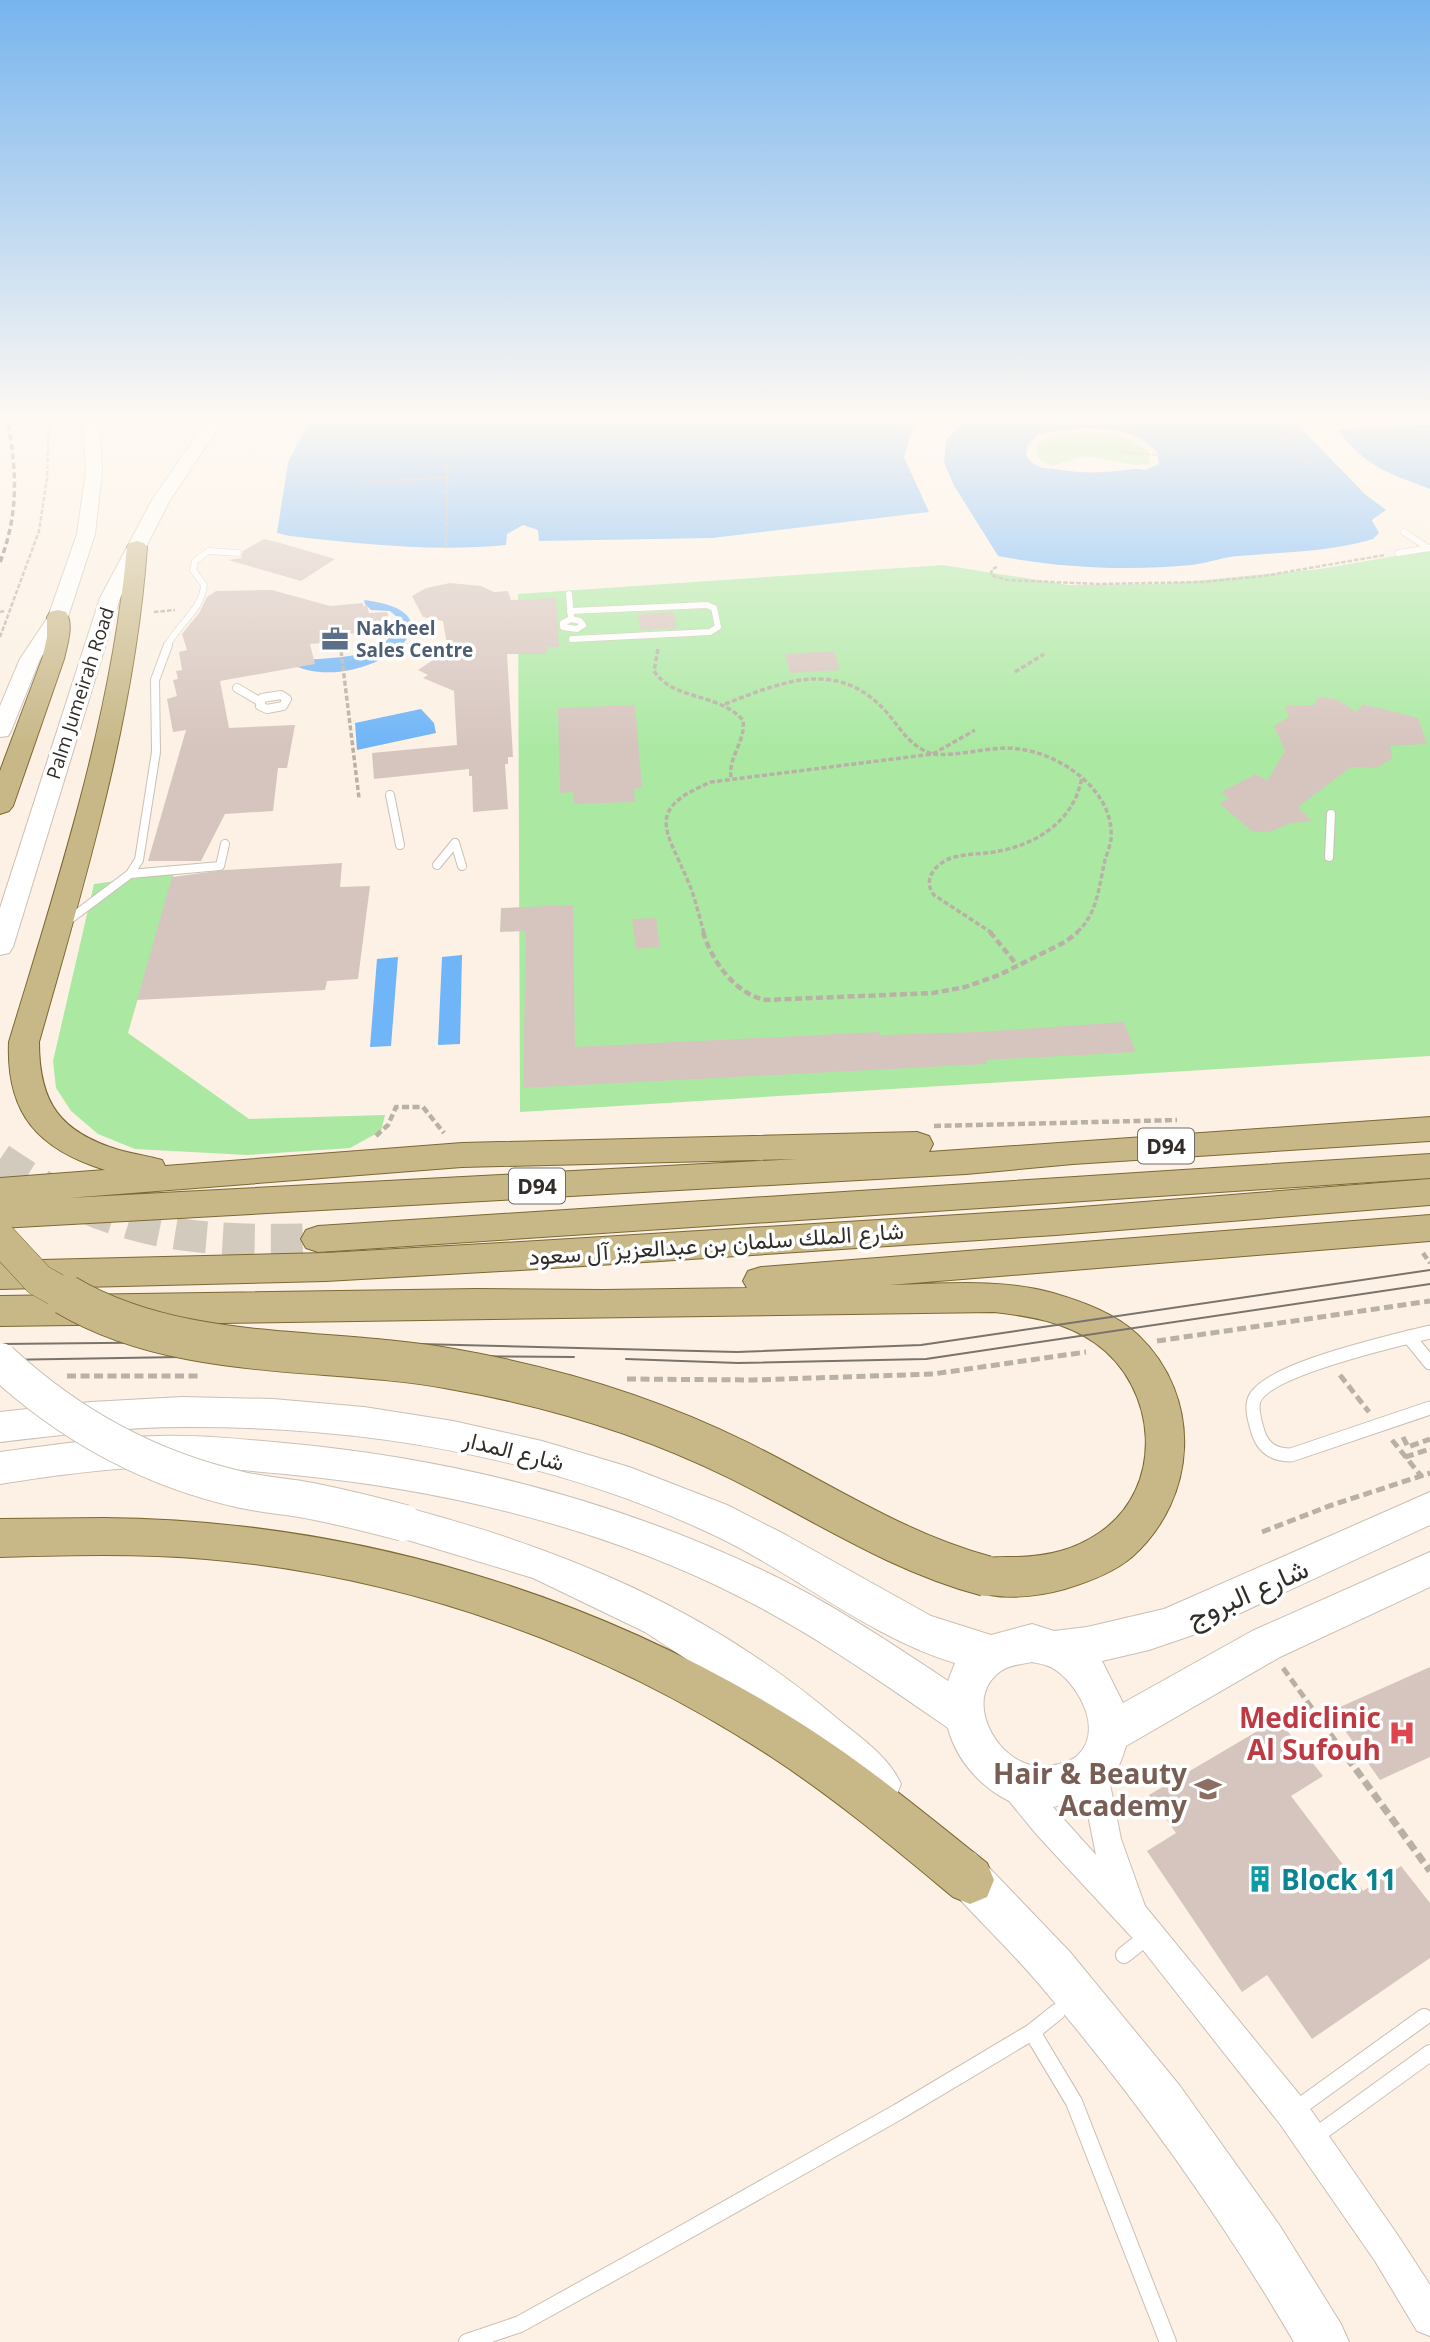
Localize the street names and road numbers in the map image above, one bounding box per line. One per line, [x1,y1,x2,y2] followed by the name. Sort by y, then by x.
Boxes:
[40,604,120,782] street label: Palm Jumeirah Road
[1138,1128,1194,1164] road number: D94
[509,1168,565,1204] road number: D94
[527,1214,905,1273] street label: شارع الملك سلمان بن عبدالعزيز آل سعود
[459,1422,568,1479] street label: شارع المدار
[1180,1548,1314,1637] street label: شارع البروج

